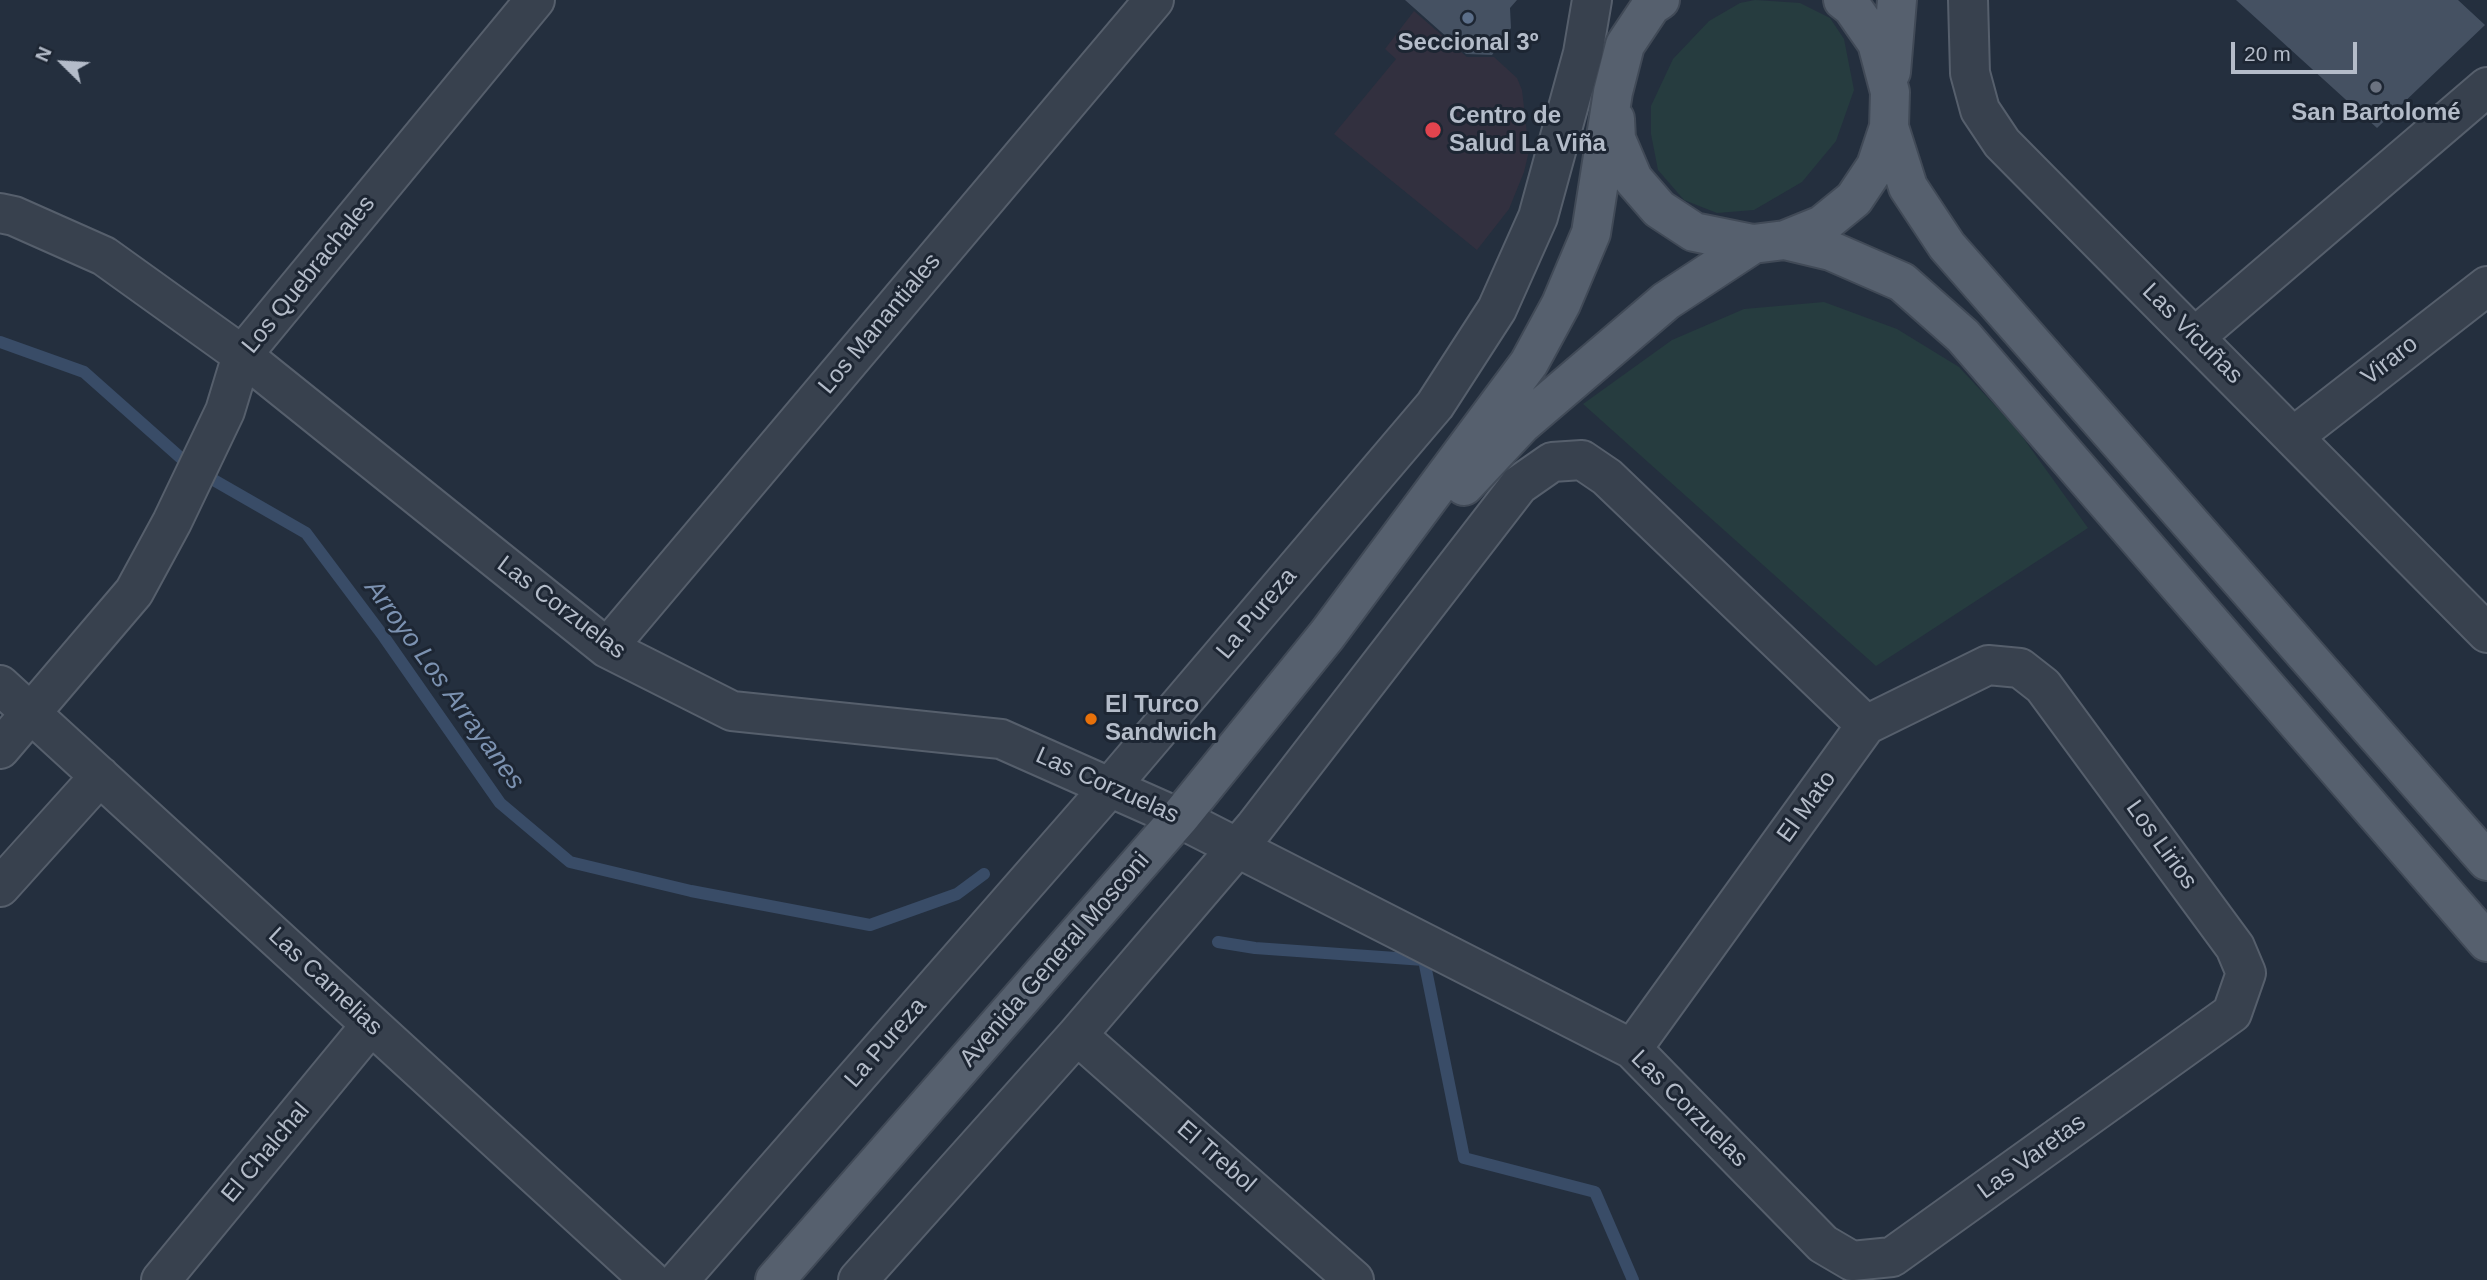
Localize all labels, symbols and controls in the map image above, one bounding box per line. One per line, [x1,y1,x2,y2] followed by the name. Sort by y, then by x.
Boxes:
[1460,10,1476,26] marker: Seccional 3º
[28,28,98,98] north arrow
[2235,28,2361,72] scale bar
[1398,29,1538,57] place label: Seccional 3º
[2244,42,2291,65] text: 20 m
[31,44,56,65] text: N
[2368,79,2384,95] marker: San Bartolomé
[2291,99,2461,127] place label: San Bartolomé
[1449,102,1606,158] place label: Centro de Salud La Viña
[1423,120,1443,140] marker: Centro de Salud La Viña
[237,190,381,360] street label: Los Quebrachales
[813,248,947,400] street label: Los Manantiales
[2136,278,2248,390] street label: Las Vicuñas
[2356,330,2424,392] street label: Viraro
[491,550,631,666] street label: Las Corzuelas
[1211,563,1303,665] street label: La Pureza
[357,574,531,796] water label: Arroyo Los Arrayanes
[1105,691,1217,747] place label: El Turco Sandwich
[1083,711,1099,727] marker: El Turco Sandwich
[1031,742,1183,830] street label: Las Corzuelas
[1771,766,1843,848] street label: El Mato
[2119,795,2203,895] street label: Los Lirios
[954,847,1156,1073] street label: Avenida General Mosconi
[262,922,388,1042] street label: Las Camelias
[839,992,933,1094] street label: La Pureza
[1625,1045,1753,1173] street label: Las Corzuelas
[216,1097,316,1209] street label: El Chalchal
[1972,1108,2092,1206] street label: Las Varetas
[1171,1115,1261,1199] street label: El Trebol

